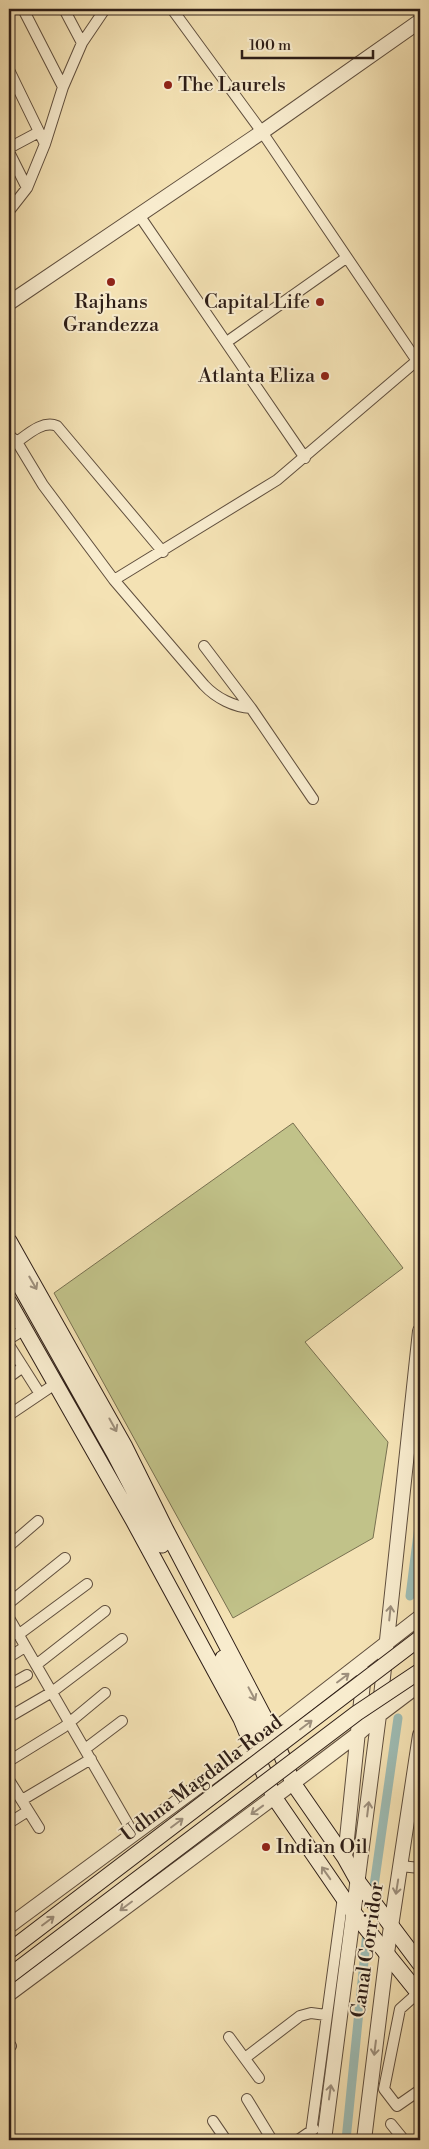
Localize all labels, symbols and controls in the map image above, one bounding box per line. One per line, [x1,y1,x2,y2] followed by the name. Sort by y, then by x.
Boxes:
[242,28,373,60] scale bar
[249,36,291,55] text: 100 m
[178,73,286,98] place label: The Laurels
[162,79,174,91] marker: The Laurels
[105,276,117,288] marker: Rajhans Grandezza
[63,290,160,338] place label: Rajhans Grandezza
[204,290,310,315] place label: Capital Life
[314,296,326,308] marker: Capital Life
[197,364,316,389] place label: Atlanta Eliza
[319,370,331,382] marker: Atlanta Eliza
[28,1276,38,1291] one-way arrow
[109,1417,118,1432] one-way arrow
[385,1605,395,1621] one-way arrow
[336,1672,349,1683] one-way arrow
[247,1686,257,1701] one-way arrow
[116,1710,288,1848] street label: Udhna Magdalla Road
[299,1719,312,1730] one-way arrow
[363,1802,373,1818] one-way arrow
[250,1805,264,1815] one-way arrow
[170,1818,184,1828] one-way arrow
[276,1835,368,1860] place label: Indian Oil
[260,1841,272,1853] marker: Indian Oil
[321,1866,331,1880] one-way arrow
[392,1879,402,1895] one-way arrow
[346,1880,390,2019] street label: Canal Corridor
[119,1901,133,1911] one-way arrow
[41,1916,54,1927] one-way arrow
[370,2040,380,2056] one-way arrow
[325,2084,335,2100] one-way arrow

